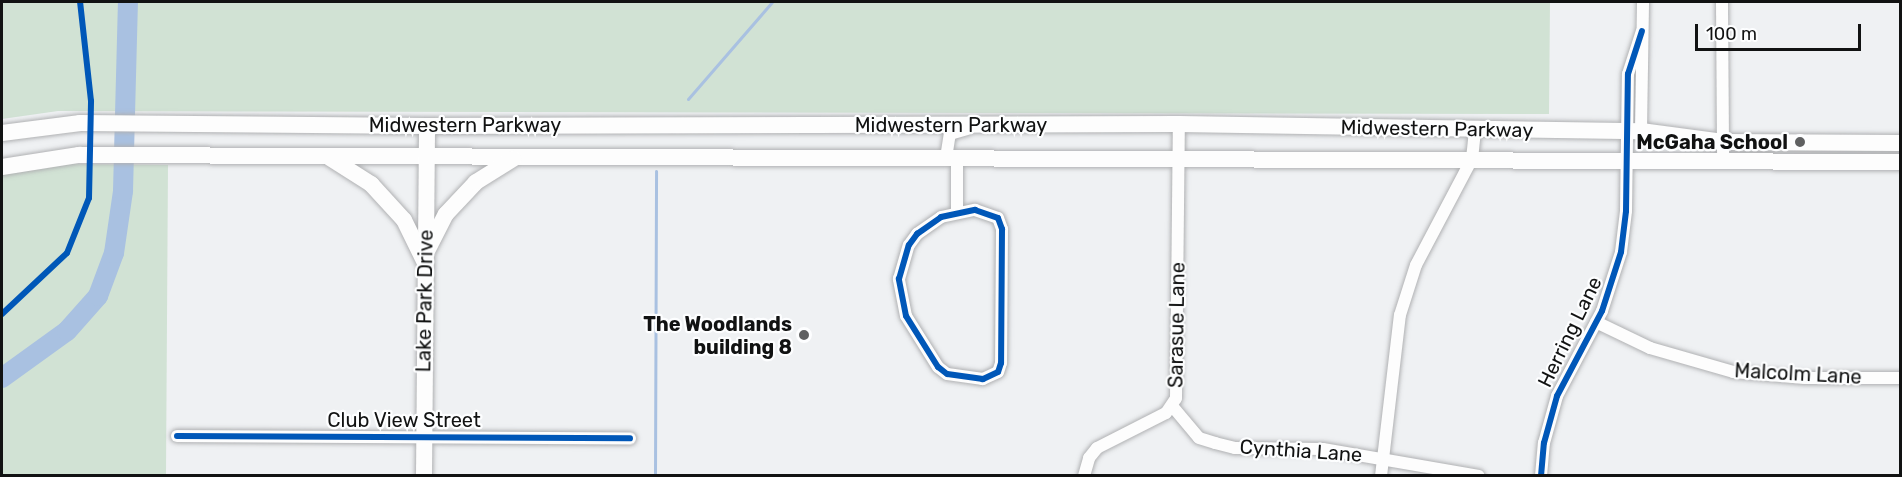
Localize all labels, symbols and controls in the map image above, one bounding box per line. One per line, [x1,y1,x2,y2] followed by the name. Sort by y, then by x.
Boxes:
[1698,12,1864,50] scale bar
[1706,23,1757,45] text: 100 m
[369,113,561,137] street label: Midwestern Parkway
[855,113,1047,137] street label: Midwestern Parkway
[1341,115,1533,143] street label: Midwestern Parkway
[1636,130,1788,154] place label: McGaha School
[1793,135,1807,149] marker: McGaha School
[412,229,438,373] street label: Lake Park Drive
[1164,262,1190,388] street label: Sarasue Lane
[1533,273,1607,391] street label: Herring Lane
[643,312,792,359] place label: The Woodlands building 8
[797,328,811,342] marker: The Woodlands building 8
[1734,359,1862,389] street label: Malcolm Lane
[327,408,481,432] street label: Club View Street
[1239,435,1363,467] street label: Cynthia Lane

